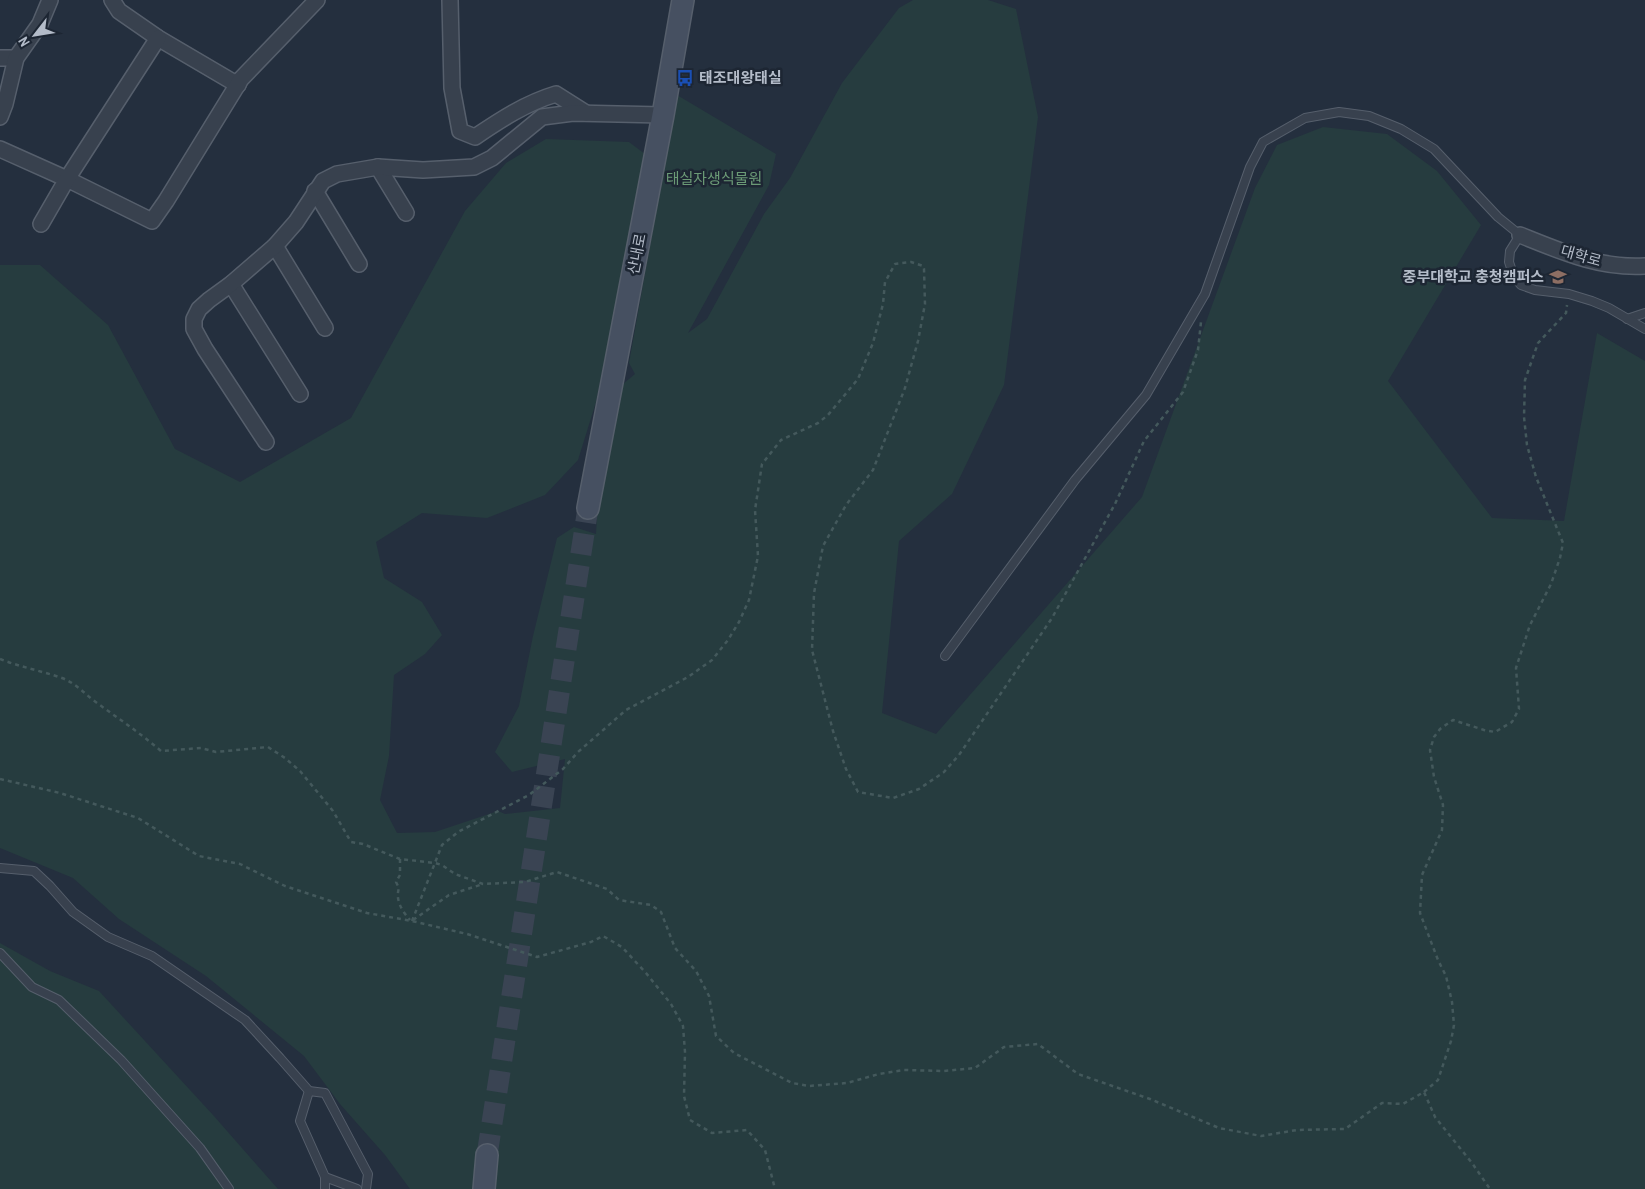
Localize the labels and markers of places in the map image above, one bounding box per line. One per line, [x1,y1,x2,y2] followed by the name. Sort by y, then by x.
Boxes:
[699,67,782,88] place label: 태조대왕태실
[675,68,695,88] bus stop icon: 태조대왕태실
[1403,266,1544,287] place label: 중부대학교 충청캠퍼스
[1548,267,1568,287] school or university icon: 중부대학교 충청캠퍼스

